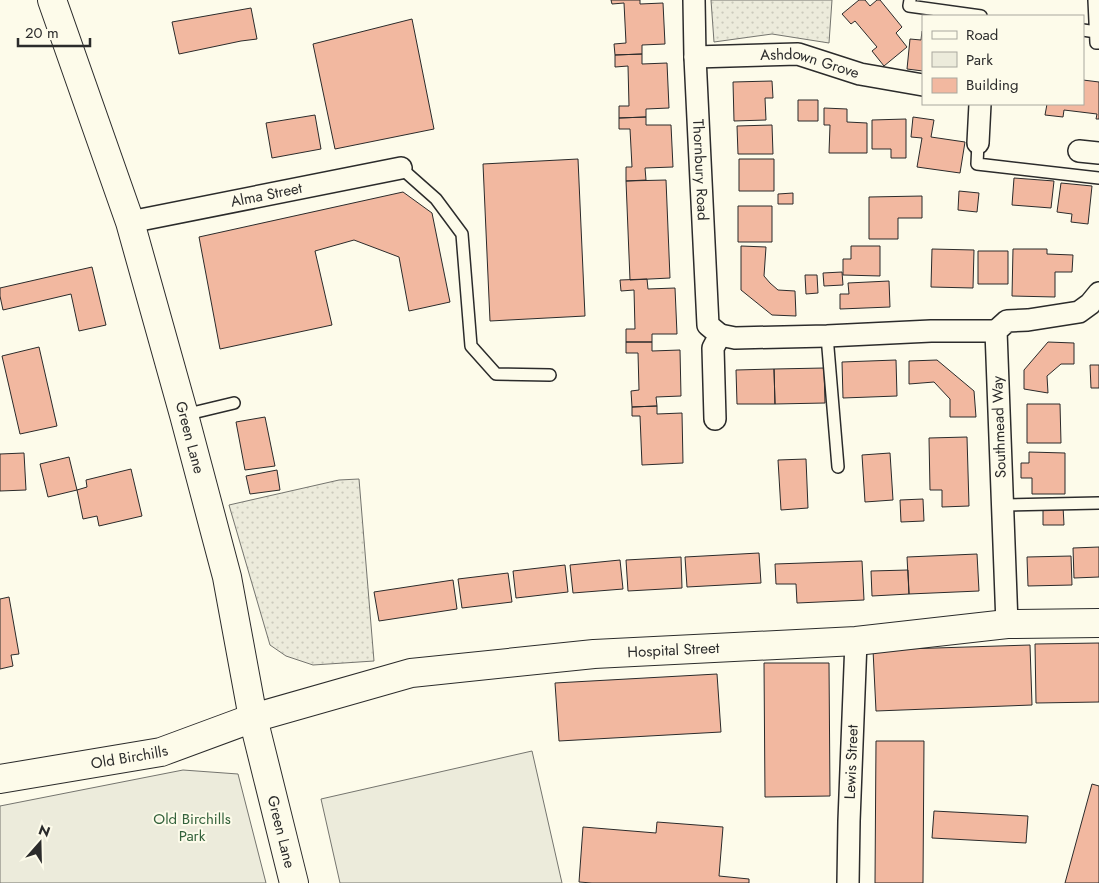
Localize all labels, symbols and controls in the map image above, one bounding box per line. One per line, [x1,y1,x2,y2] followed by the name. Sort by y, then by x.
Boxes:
[18,15,90,47] scale bar
[922,15,1084,105] legend
[25,22,59,44] text: 20 m
[966,24,998,46] text: Road
[760,43,862,84] street label: Ashdown Grove
[966,49,993,71] text: Park
[966,74,1018,96] text: Building
[687,119,714,221] street label: Thornbury Road
[229,177,304,213] street label: Alma Street
[986,375,1012,479] street label: Southmead Way
[170,399,210,476] street label: Green Lane
[627,637,720,663] street label: Hospital Street
[839,724,864,800] street label: Lewis Street
[89,739,171,775] street label: Old Birchills
[262,793,301,871] street label: Green Lane
[153,808,231,847] park label: Old Birchills Park
[15,818,65,868] north arrow
[36,819,53,842] text: N

